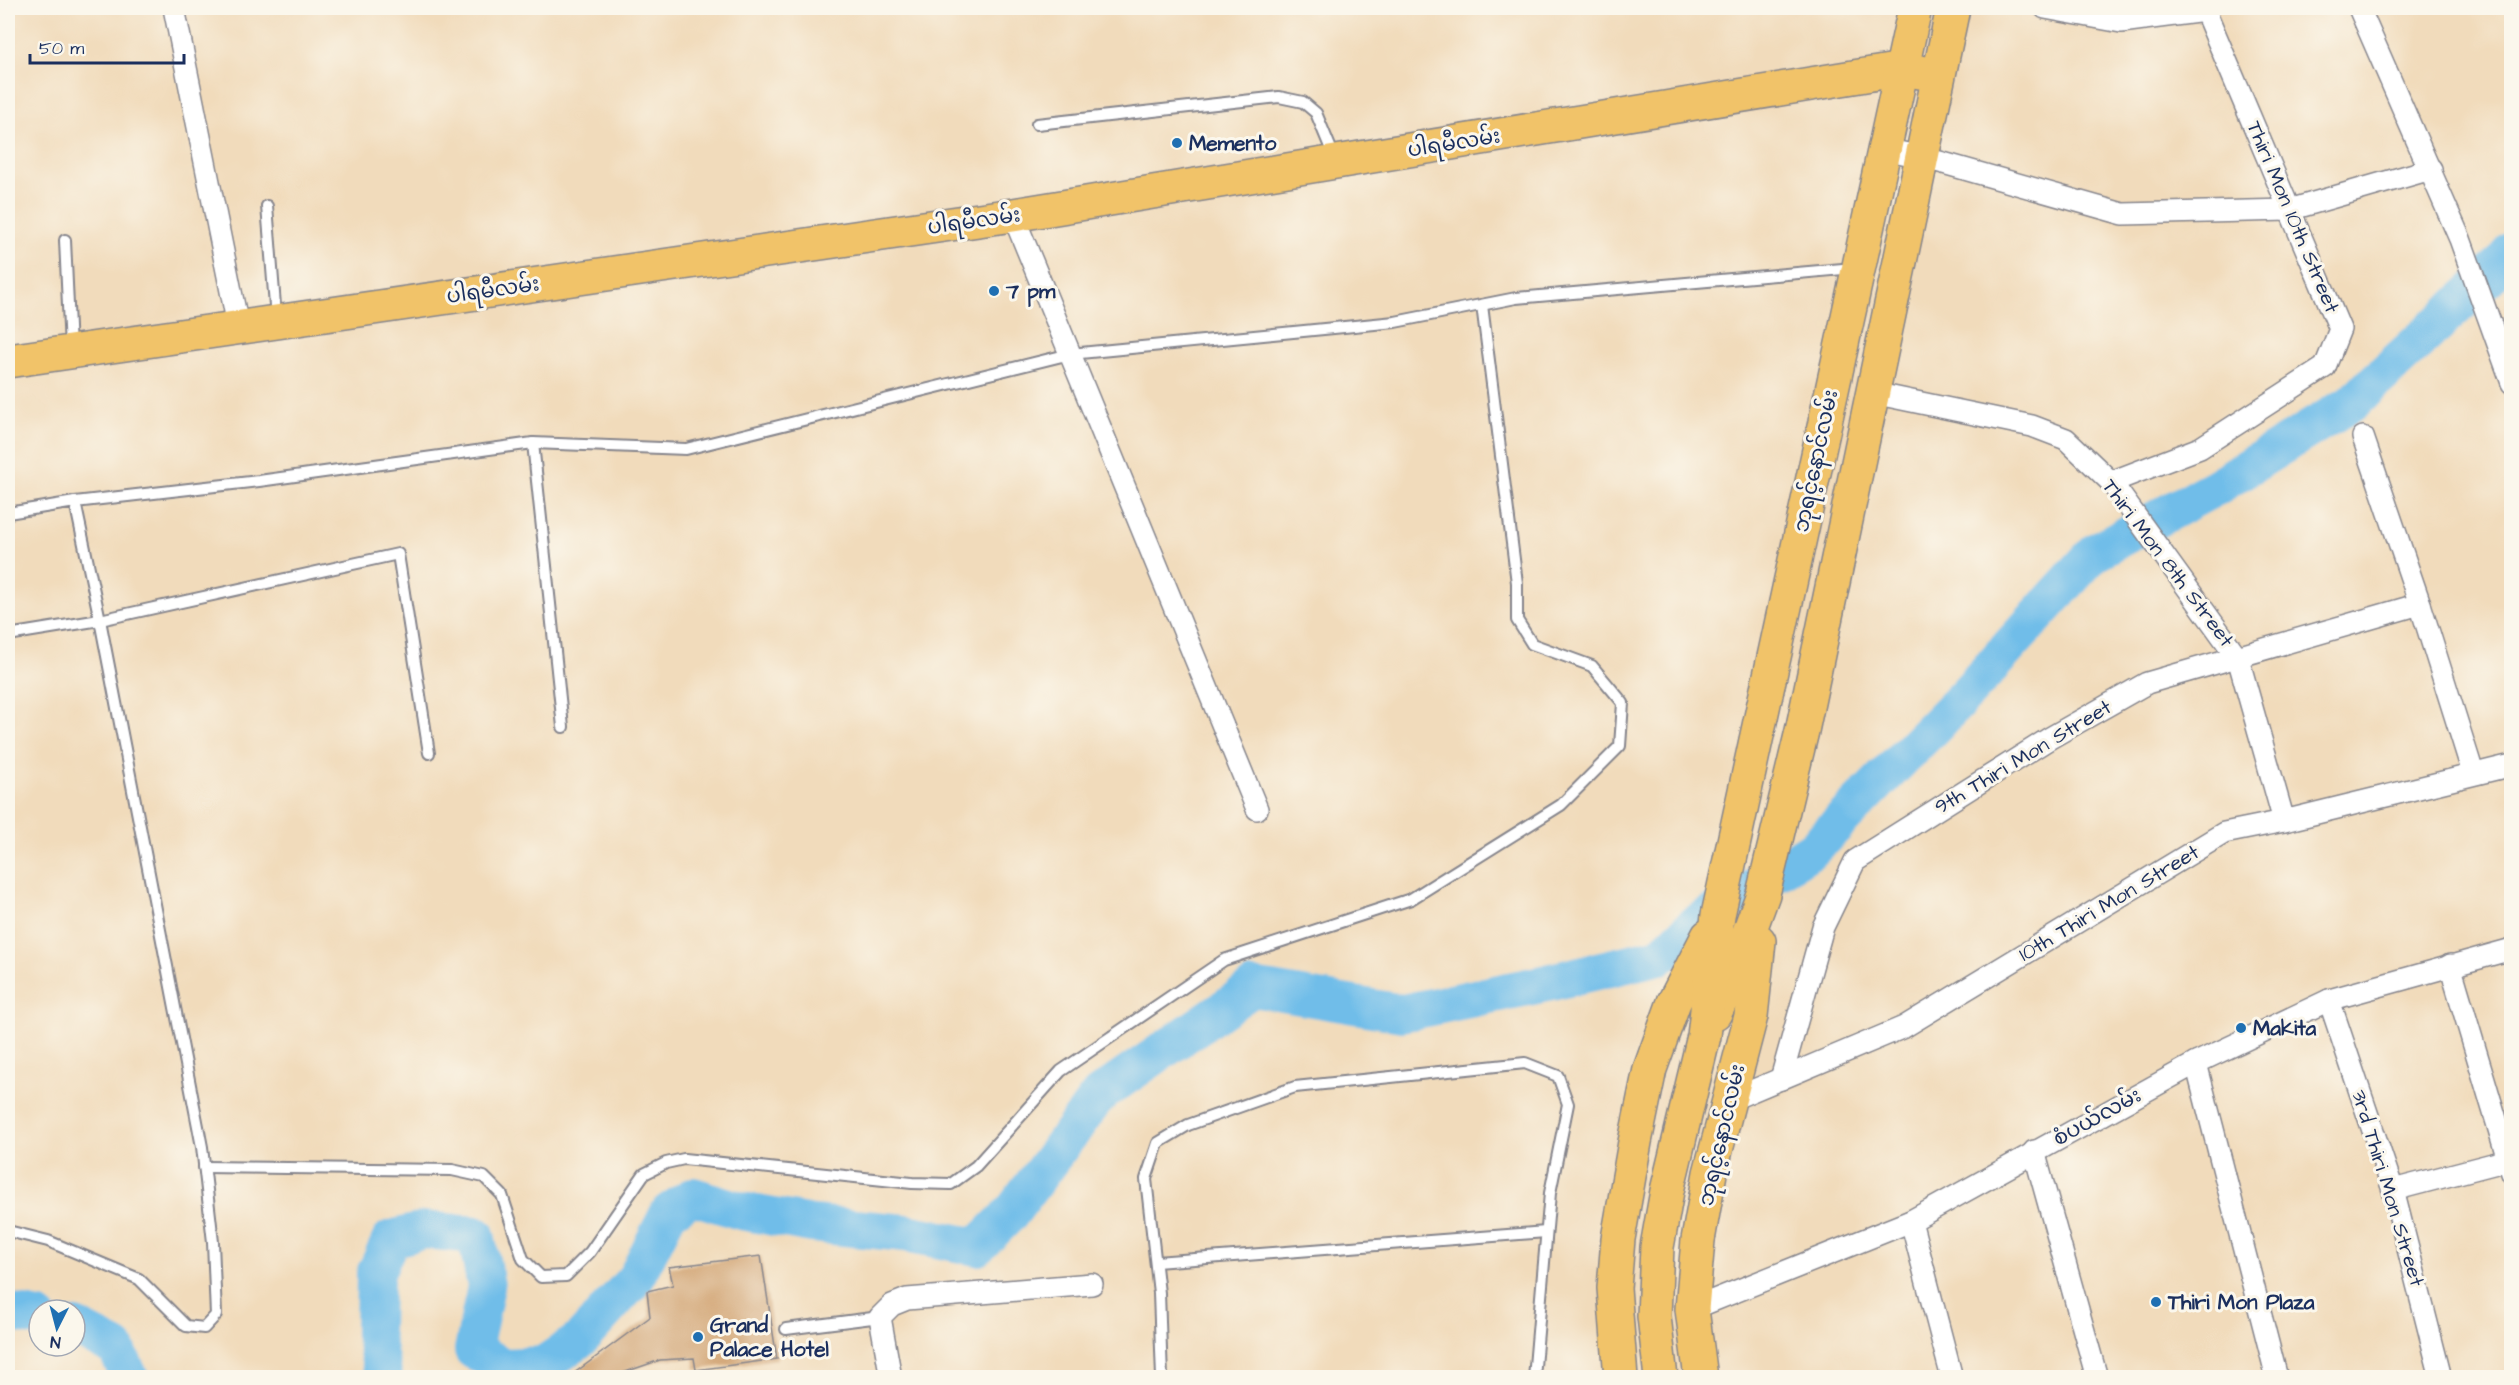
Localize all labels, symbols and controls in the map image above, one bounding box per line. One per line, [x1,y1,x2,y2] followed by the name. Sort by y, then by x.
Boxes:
[30,27,184,65] scale bar
[39,36,84,61] text: 50 m
[2239,117,2347,318] street label: Thiri Mon 10th Street
[1405,119,1503,167] street label: ပါရမီလမ်း
[1189,129,1276,158] place label: Memento
[1170,136,1184,150] marker: Memento
[925,198,1023,244] street label: ပါရမီလမ်း
[444,267,542,313] street label: ပါရမီလမ်း
[1005,277,1056,307] place label: 7 pm
[987,284,1001,298] marker: 7 pm
[1785,387,1847,535] street label: ဘုရင့်နောင်လမ်း
[2095,473,2241,653] street label: Thiri Mon 8th Street
[1929,692,2117,821] street label: 9th Thiri Mon Street
[2013,837,2205,968] street label: 10th Thiri Mon Street
[2253,1014,2317,1043] place label: Makita
[2234,1021,2248,1035] marker: Makita
[1690,1061,1754,1209] street label: ဘုရင့်နောင်လမ်း
[2047,1079,2146,1153] street label: စံပယ်လမ်း
[2344,1086,2432,1290] street label: 3rd Thiri Mon Street
[2167,1288,2315,1317] place label: Thiri Mon Plaza
[2149,1295,2163,1309] marker: Thiri Mon Plaza
[27,1298,87,1358] north arrow
[710,1311,830,1364] place label: Grand Palace Hotel
[49,1330,62,1353] text: N
[691,1330,705,1344] marker: Grand Palace Hotel

